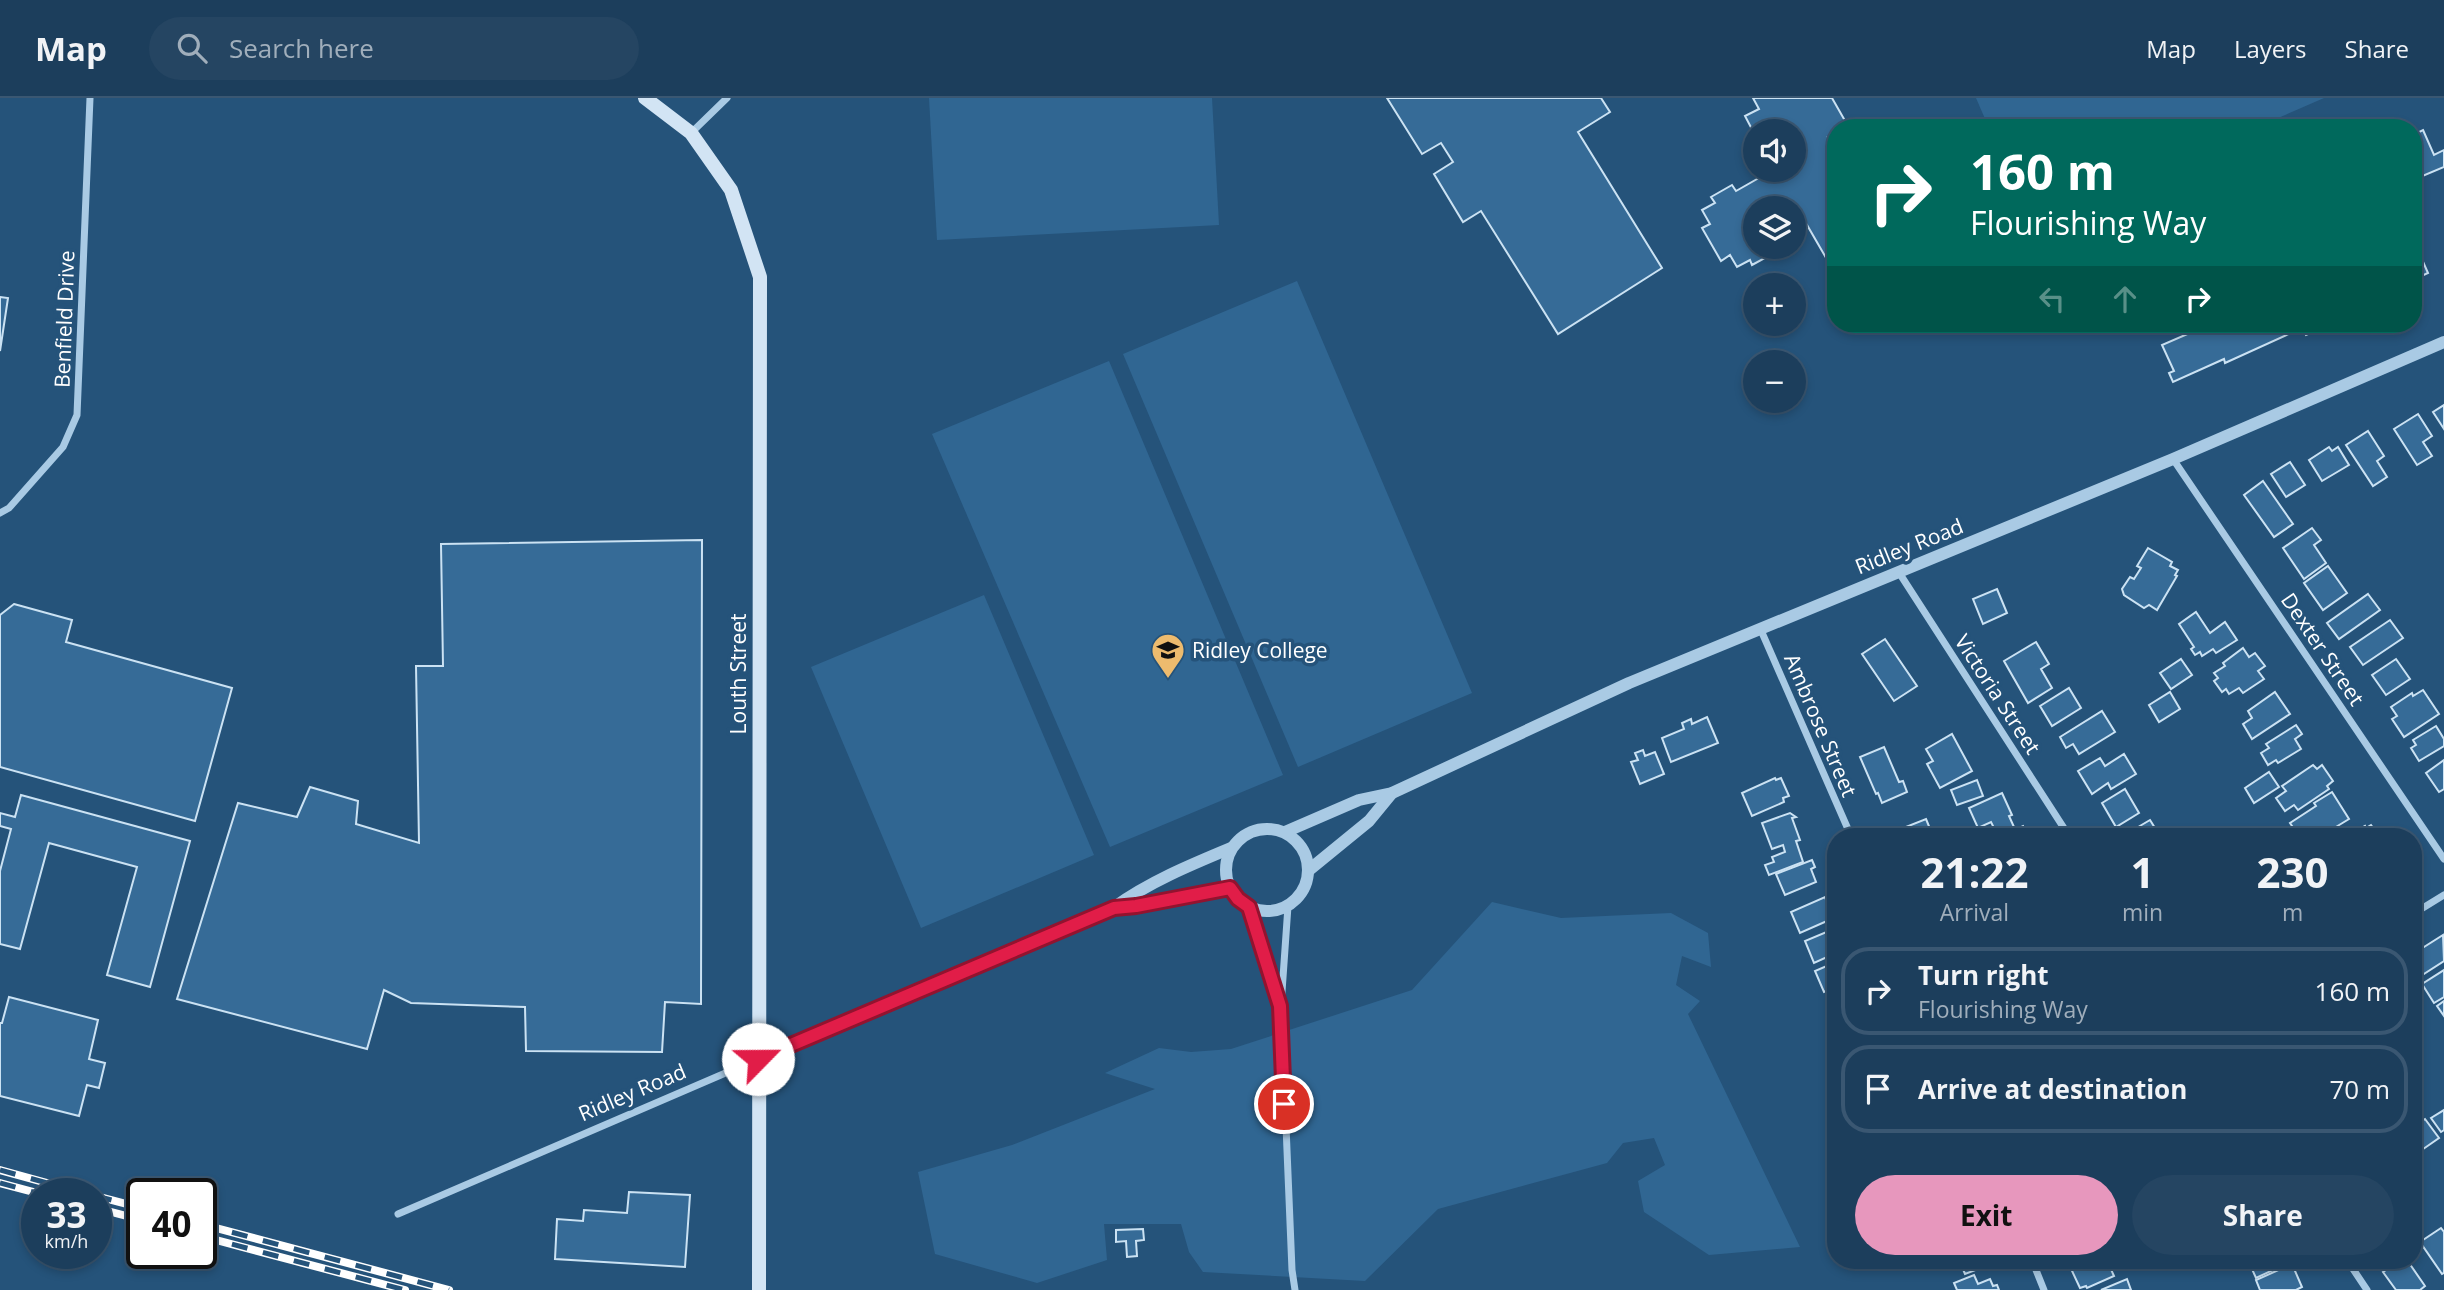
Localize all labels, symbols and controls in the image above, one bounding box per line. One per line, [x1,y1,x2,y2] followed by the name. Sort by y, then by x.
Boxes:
[149,17,639,80] search box
[35,26,107,71] text: Map
[173,29,211,67] icon: search
[229,30,374,66] text: Search here
[2146,32,2196,65] text: Map
[2234,32,2307,65] text: Layers
[2345,32,2409,65] text: Share
[1743,119,1806,413] map controls
[1743,119,1806,182] button: sound
[1970,138,2115,204] text: 160 m
[1855,147,1946,238] icon: right
[1743,196,1806,259] button: layers
[1970,201,2206,244] text: Flourishing Way
[48,250,80,388] street label: Benfield Drive
[1743,273,1806,336] button: +
[2033,280,2071,318] icon: left
[2106,280,2144,318] icon: ahead
[2179,280,2217,318] icon: right
[1743,350,1806,413] button: −
[1851,512,1967,580] street label: Ridley Road
[2275,587,2371,711] street label: Dexter Street
[724,614,752,734] street label: Louth Street
[1949,629,2047,759] street label: Victoria Street
[1149,631,1187,680] school or university icon: Ridley College
[1192,636,1328,664] place label: Ridley College
[1778,649,1864,801] street label: Ambrose Street
[1920,843,2028,900] text: 21:22
[2130,843,2155,900] text: 1
[2257,843,2329,900] text: 230
[1940,896,2009,928] text: Arrival
[2122,896,2163,928] text: min
[2282,896,2303,928] text: m
[1918,957,2049,993] text: Turn right
[1859,972,1897,1010] icon: right
[2315,973,2390,1009] text: 160 m
[1918,993,2088,1025] text: Flourishing Way
[721,1022,795,1096] position arrow
[574,1057,690,1127] street label: Ridley Road
[1859,1070,1897,1108] icon: arrive
[1918,1071,2187,1107] text: Arrive at destination
[2329,1071,2390,1107] text: 70 m
[1254,1074,1314,1134] pin
[1265,1085,1303,1123] icon: arrive
[1855,1175,2118,1255] button: Exit
[2132,1175,2394,1255] button: Share
[126,1178,217,1269] speed limit sign: 40
[46,1191,87,1238] text: 33
[45,1229,88,1253] text: km/h

